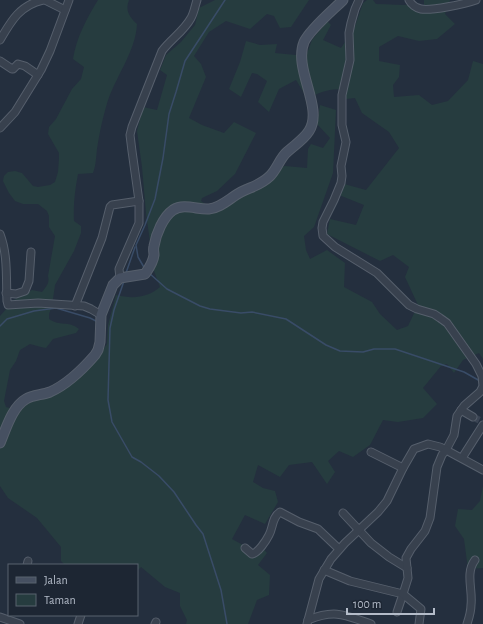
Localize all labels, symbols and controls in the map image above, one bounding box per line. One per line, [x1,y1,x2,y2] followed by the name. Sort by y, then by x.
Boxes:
[8,564,138,616] legend
[44,574,68,586] text: Jalan
[347,590,434,616] scale bar
[44,594,76,606] text: Taman
[353,598,381,610] text: 100 m

